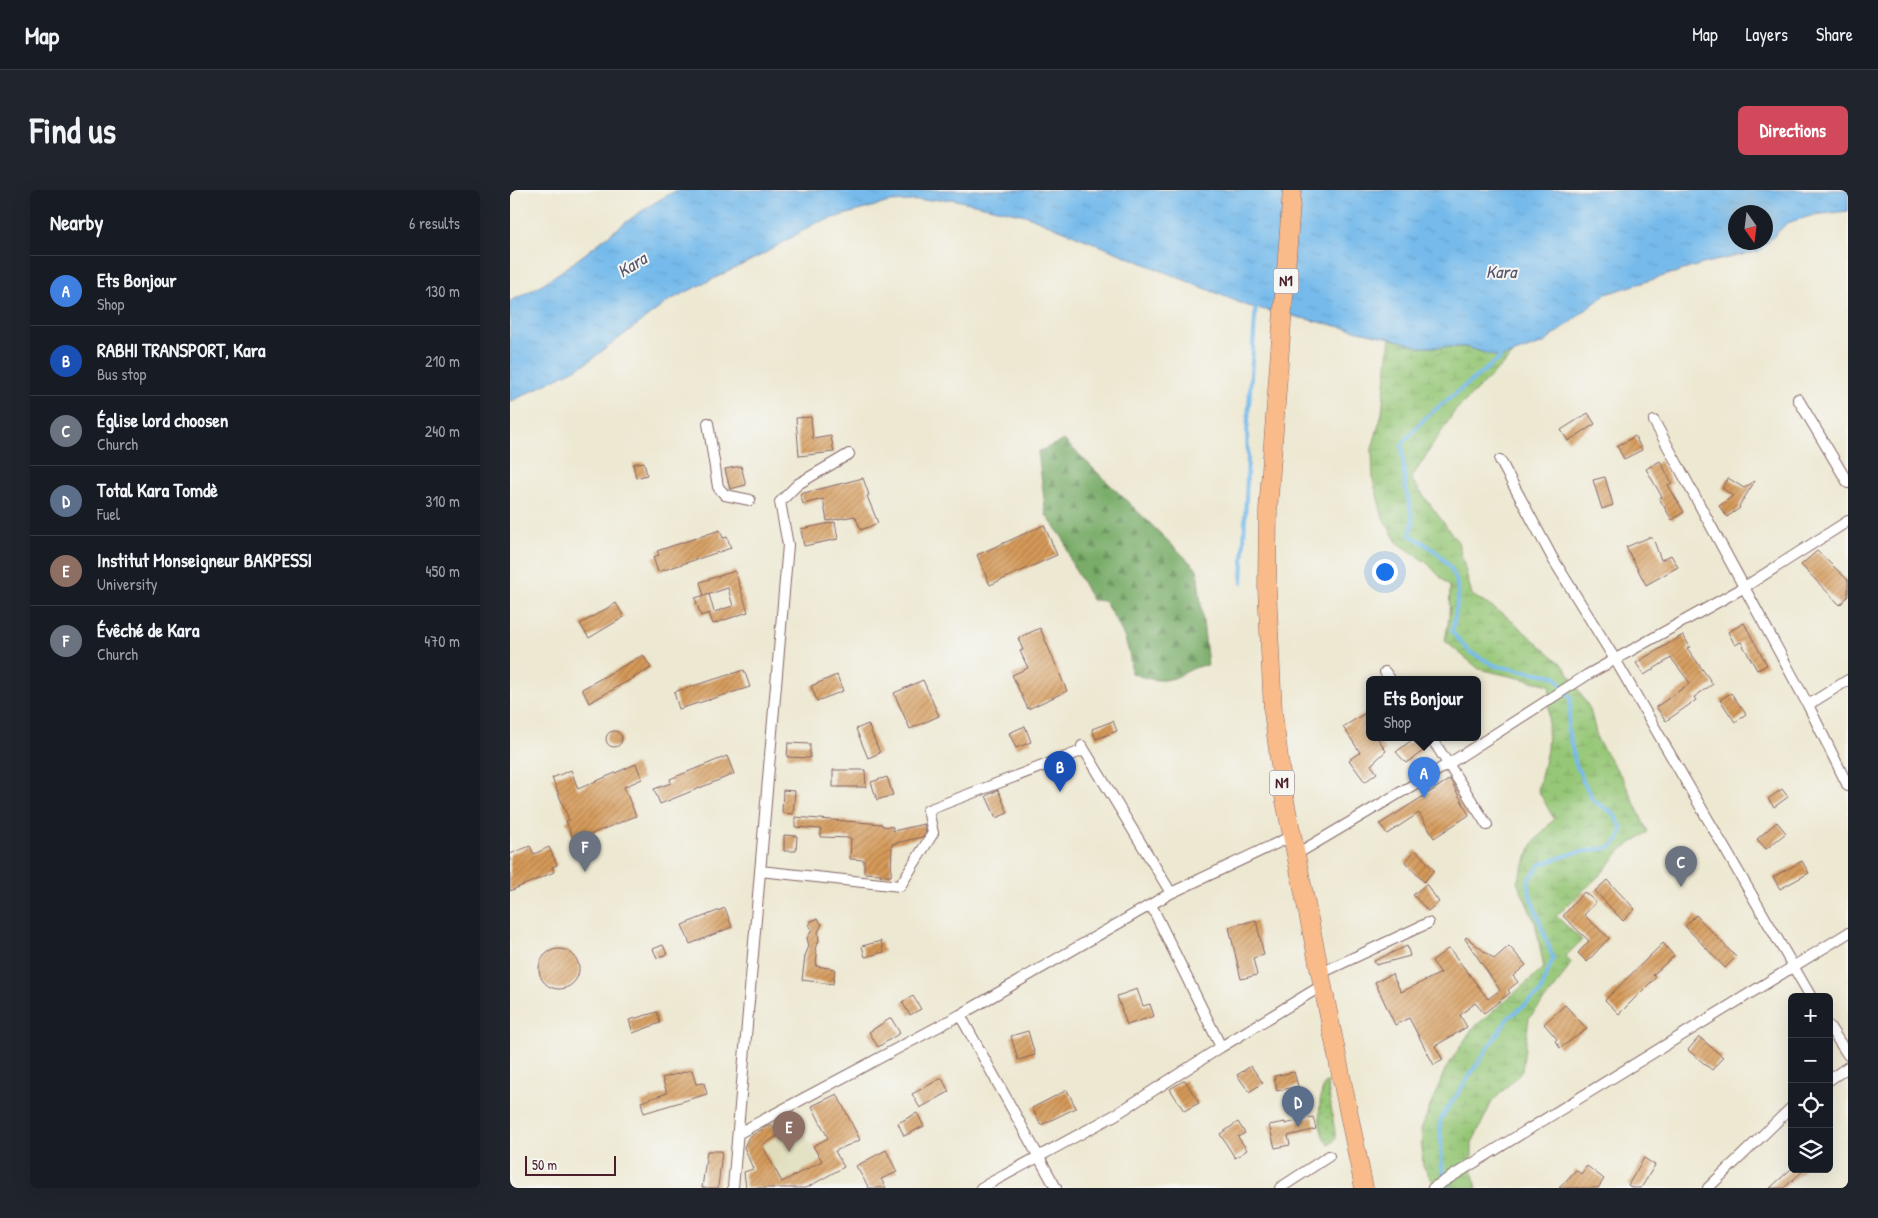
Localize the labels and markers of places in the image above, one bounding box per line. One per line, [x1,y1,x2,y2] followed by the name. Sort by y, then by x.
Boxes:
[1044,751,1076,792] pin: B
[1408,757,1440,798] pin: A
[569,831,601,872] pin: F
[1665,846,1697,887] pin: C
[1282,1086,1314,1127] pin: D
[773,1111,805,1152] pin: E

